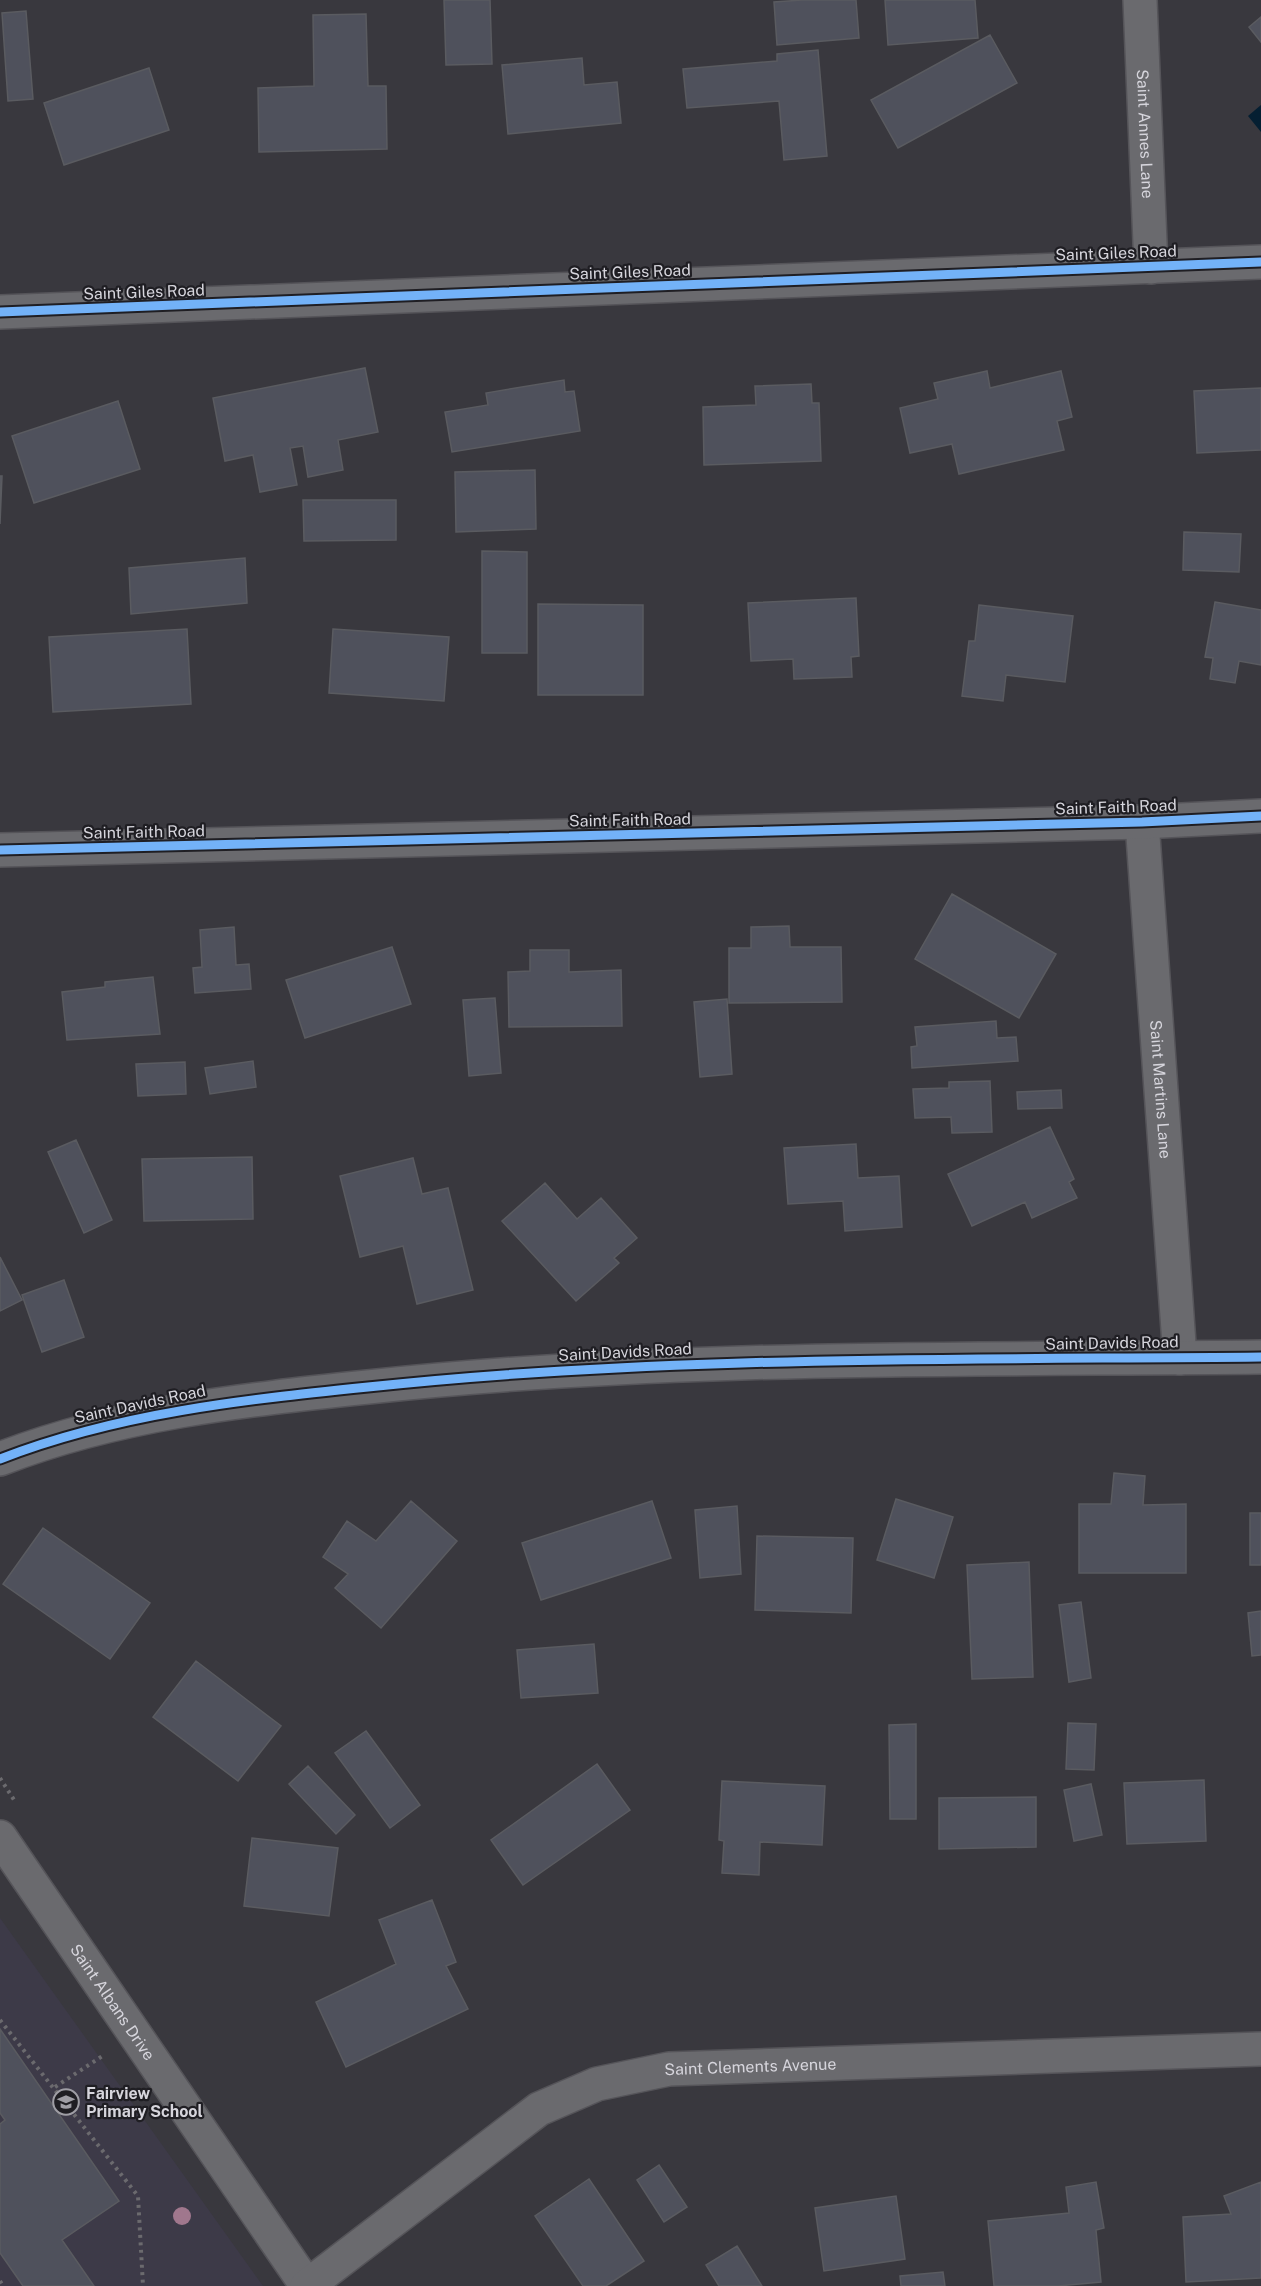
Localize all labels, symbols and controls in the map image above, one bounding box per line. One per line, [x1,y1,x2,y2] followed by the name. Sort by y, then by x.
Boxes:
[1133,69,1158,199] street label: Saint Annes Lane
[1055,241,1177,265] street label: Saint Giles Road
[569,260,691,284] street label: Saint Giles Road
[83,280,205,304] street label: Saint Giles Road
[1055,795,1177,819] street label: Saint Faith Road
[569,809,691,831] street label: Saint Faith Road
[83,821,205,843] street label: Saint Faith Road
[1147,1019,1175,1159] street label: Saint Martins Lane
[1045,1332,1179,1354] street label: Saint Davids Road
[558,1339,692,1365] street label: Saint Davids Road
[73,1381,207,1427] street label: Saint Davids Road
[67,1940,159,2064] street label: Saint Albans Drive
[664,2054,837,2079] street label: Saint Clements Avenue
[86,2084,203,2121] place label: Fairview Primary School
[51,2087,81,2117] school or university icon: Fairview Primary School

